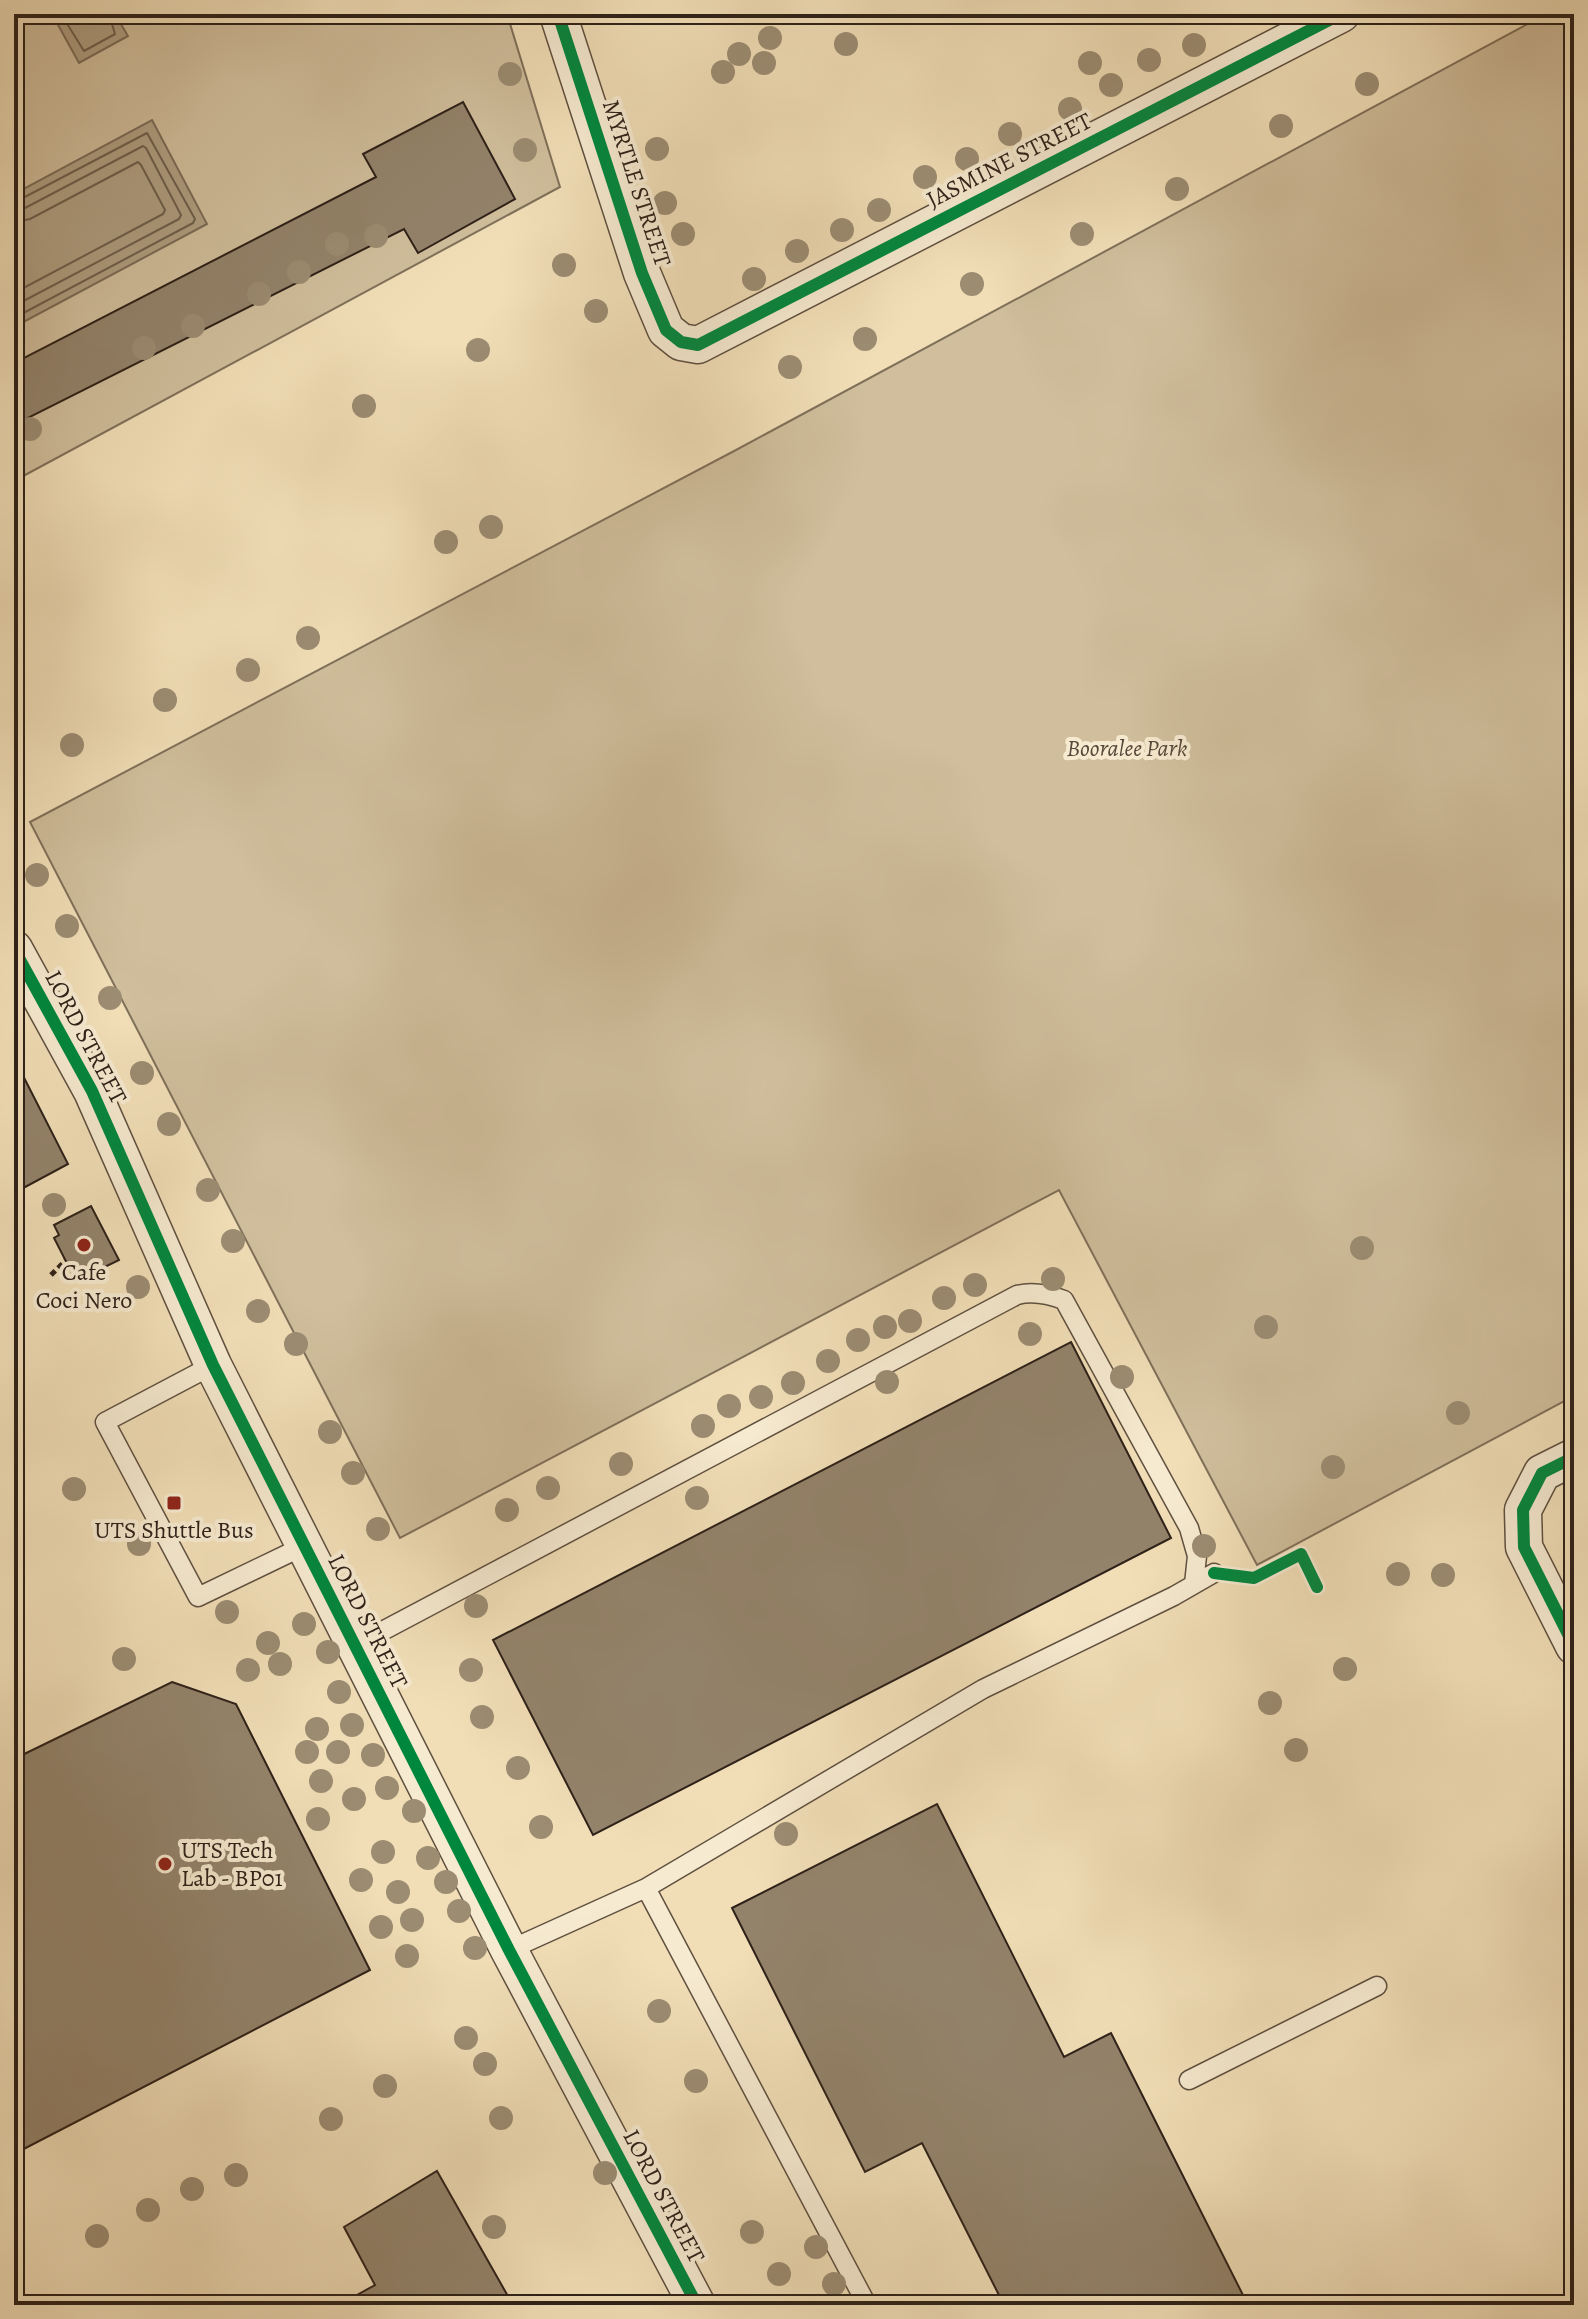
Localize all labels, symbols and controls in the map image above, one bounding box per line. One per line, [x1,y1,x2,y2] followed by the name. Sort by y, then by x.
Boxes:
[595,96,679,270] street label: MYRTLE STREET
[921,105,1097,215] street label: JASMINE STREET
[1066,732,1188,764] park label: Booralee Park
[37,965,135,1109] street label: LORD STREET
[75,1236,93,1254] marker: Cafe Coci Nero
[36,1256,132,1316] place label: Cafe Coci Nero
[165,1494,183,1512] marker: UTS Shuttle Bus
[94,1514,254,1546] place label: UTS Shuttle Bus
[320,1548,416,1694] street label: LORD STREET
[181,1834,283,1894] place label: UTS Tech Lab - BP01
[156,1855,174,1873] marker: UTS Tech Lab - BP01
[615,2124,713,2268] street label: LORD STREET

